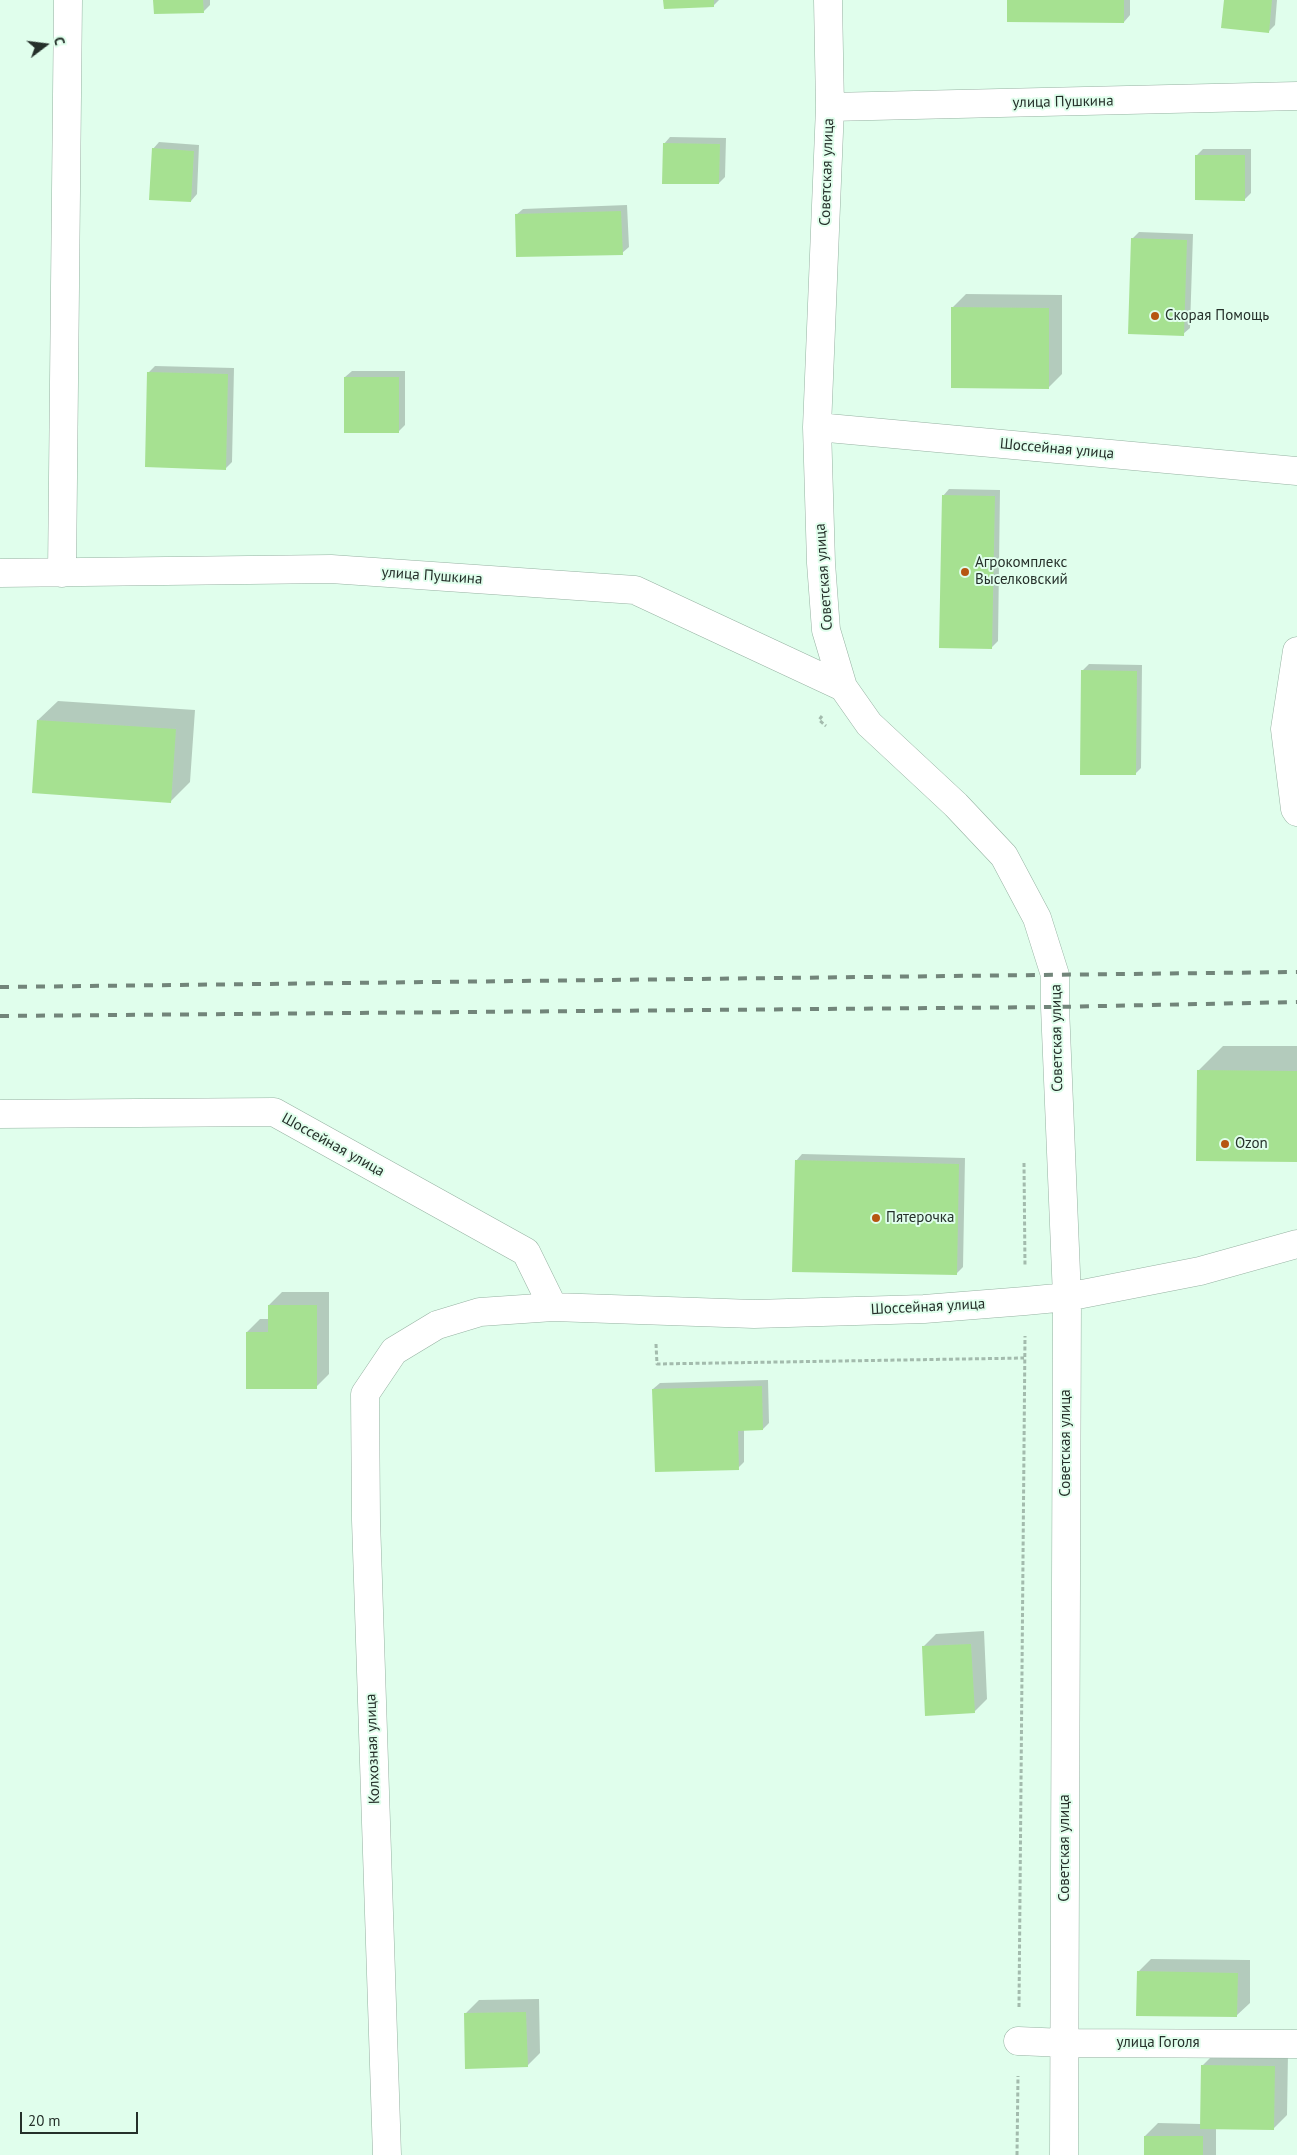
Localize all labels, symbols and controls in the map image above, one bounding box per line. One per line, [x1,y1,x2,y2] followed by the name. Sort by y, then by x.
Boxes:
[20,20,70,70] north arrow
[50,35,69,47] text: С
[1012,92,1114,112] street label: улица Пушкина
[816,118,838,226] street label: Советская улица
[1165,307,1269,325] place label: Скорая Помощь
[1149,310,1161,322] marker: Скорая Помощь
[999,435,1115,463] street label: Шоссейная улица
[811,523,837,631] street label: Советская улица
[975,554,1068,589] place label: Агрокомплекс Выселковский
[381,563,483,589] street label: улица Пушкина
[959,566,971,578] marker: Агрокомплекс Выселковский
[1047,984,1067,1092] street label: Советская улица
[278,1109,388,1181] street label: Шоссейная улица
[1235,1135,1268,1153] place label: Ozon
[1219,1138,1231,1150] marker: Ozon
[886,1209,954,1227] place label: Пятерочка
[870,1212,882,1224] marker: Пятерочка
[870,1295,986,1319] street label: Шоссейная улица
[1057,1389,1075,1497] street label: Советская улица
[362,1693,384,1805] street label: Колхозная улица
[1056,1794,1074,1902] street label: Советская улица
[1116,2034,1200,2052] street label: улица Гоголя
[22,2102,140,2134] scale bar
[28,2111,61,2130] text: 20 m

